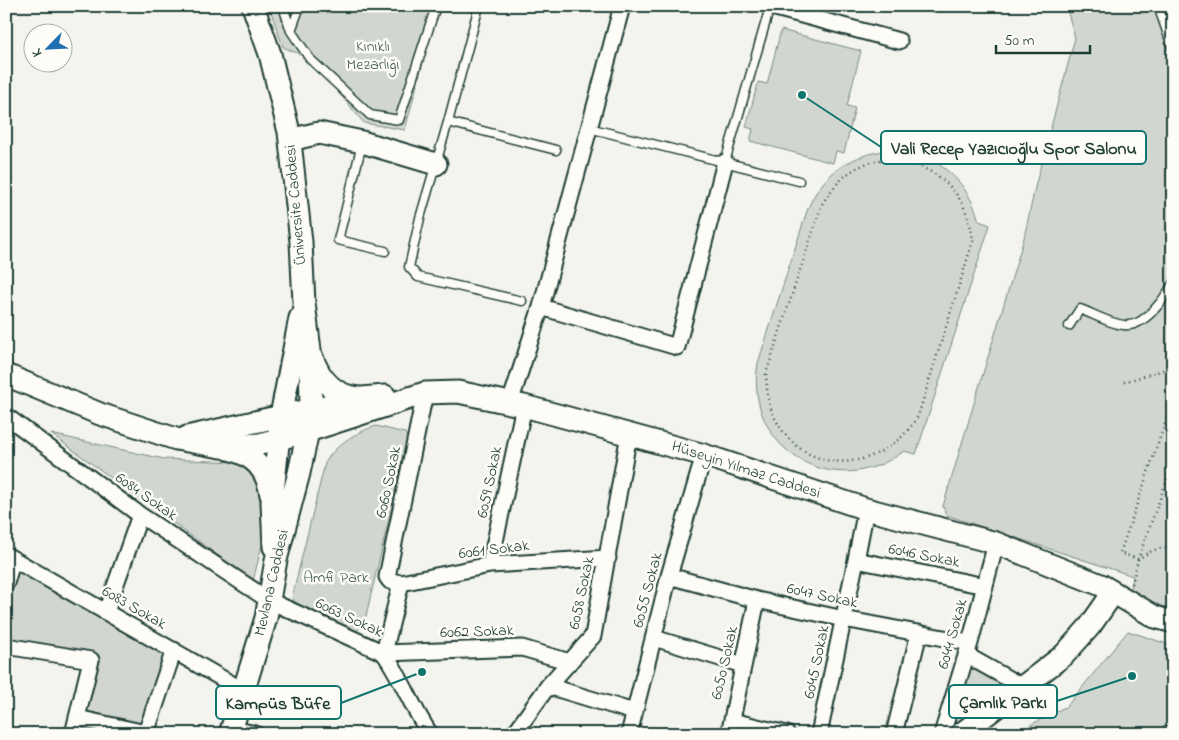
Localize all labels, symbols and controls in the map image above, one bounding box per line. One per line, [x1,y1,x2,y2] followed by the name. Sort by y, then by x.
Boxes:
[22,22,72,72] north arrow
[996,22,1090,54] scale bar
[1004,30,1035,52] text: 50 m
[347,35,400,77] park label: Kınıklı Mezarlığı
[26,44,48,60] text: K
[881,131,1146,164] callout: Vali Recep Yazıcıoğlu Spor Salonu
[890,137,1137,164] text: Vali Recep Yazıcıoğlu Spor Salonu
[279,144,313,266] street label: Üniversite Caddesi
[668,435,824,505] street label: Hüseyin Yılmaz Caddesi
[370,443,408,520] street label: 6060 Sokak
[471,443,509,520] street label: 6059 Sokak
[110,467,183,528] street label: 6084 Sokak
[248,527,296,639] street label: Mevlana Caddesi
[457,534,532,566] street label: 6061 Sokak
[886,537,963,575] street label: 6046 Sokak
[626,549,670,630] street label: 6055 Sokak
[563,553,602,632] street label: 6058 Sokak
[303,566,370,590] park label: Amfi Park
[784,577,861,615] street label: 6047 Sokak
[97,580,172,637] street label: 6083 Sokak
[311,592,388,645] street label: 6063 Sokak
[932,595,975,672] street label: 6044 Sokak
[440,619,515,645] street label: 6062 Sokak
[798,622,837,701] street label: 6045 Sokak
[705,623,745,702] street label: 6050 Sokak
[949,685,1057,718] callout: Çamlık Parkı
[216,686,341,719] callout: Kampüs Büfe
[959,691,1047,717] text: Çamlık Parkı
[226,692,331,718] text: Kampüs Büfe

